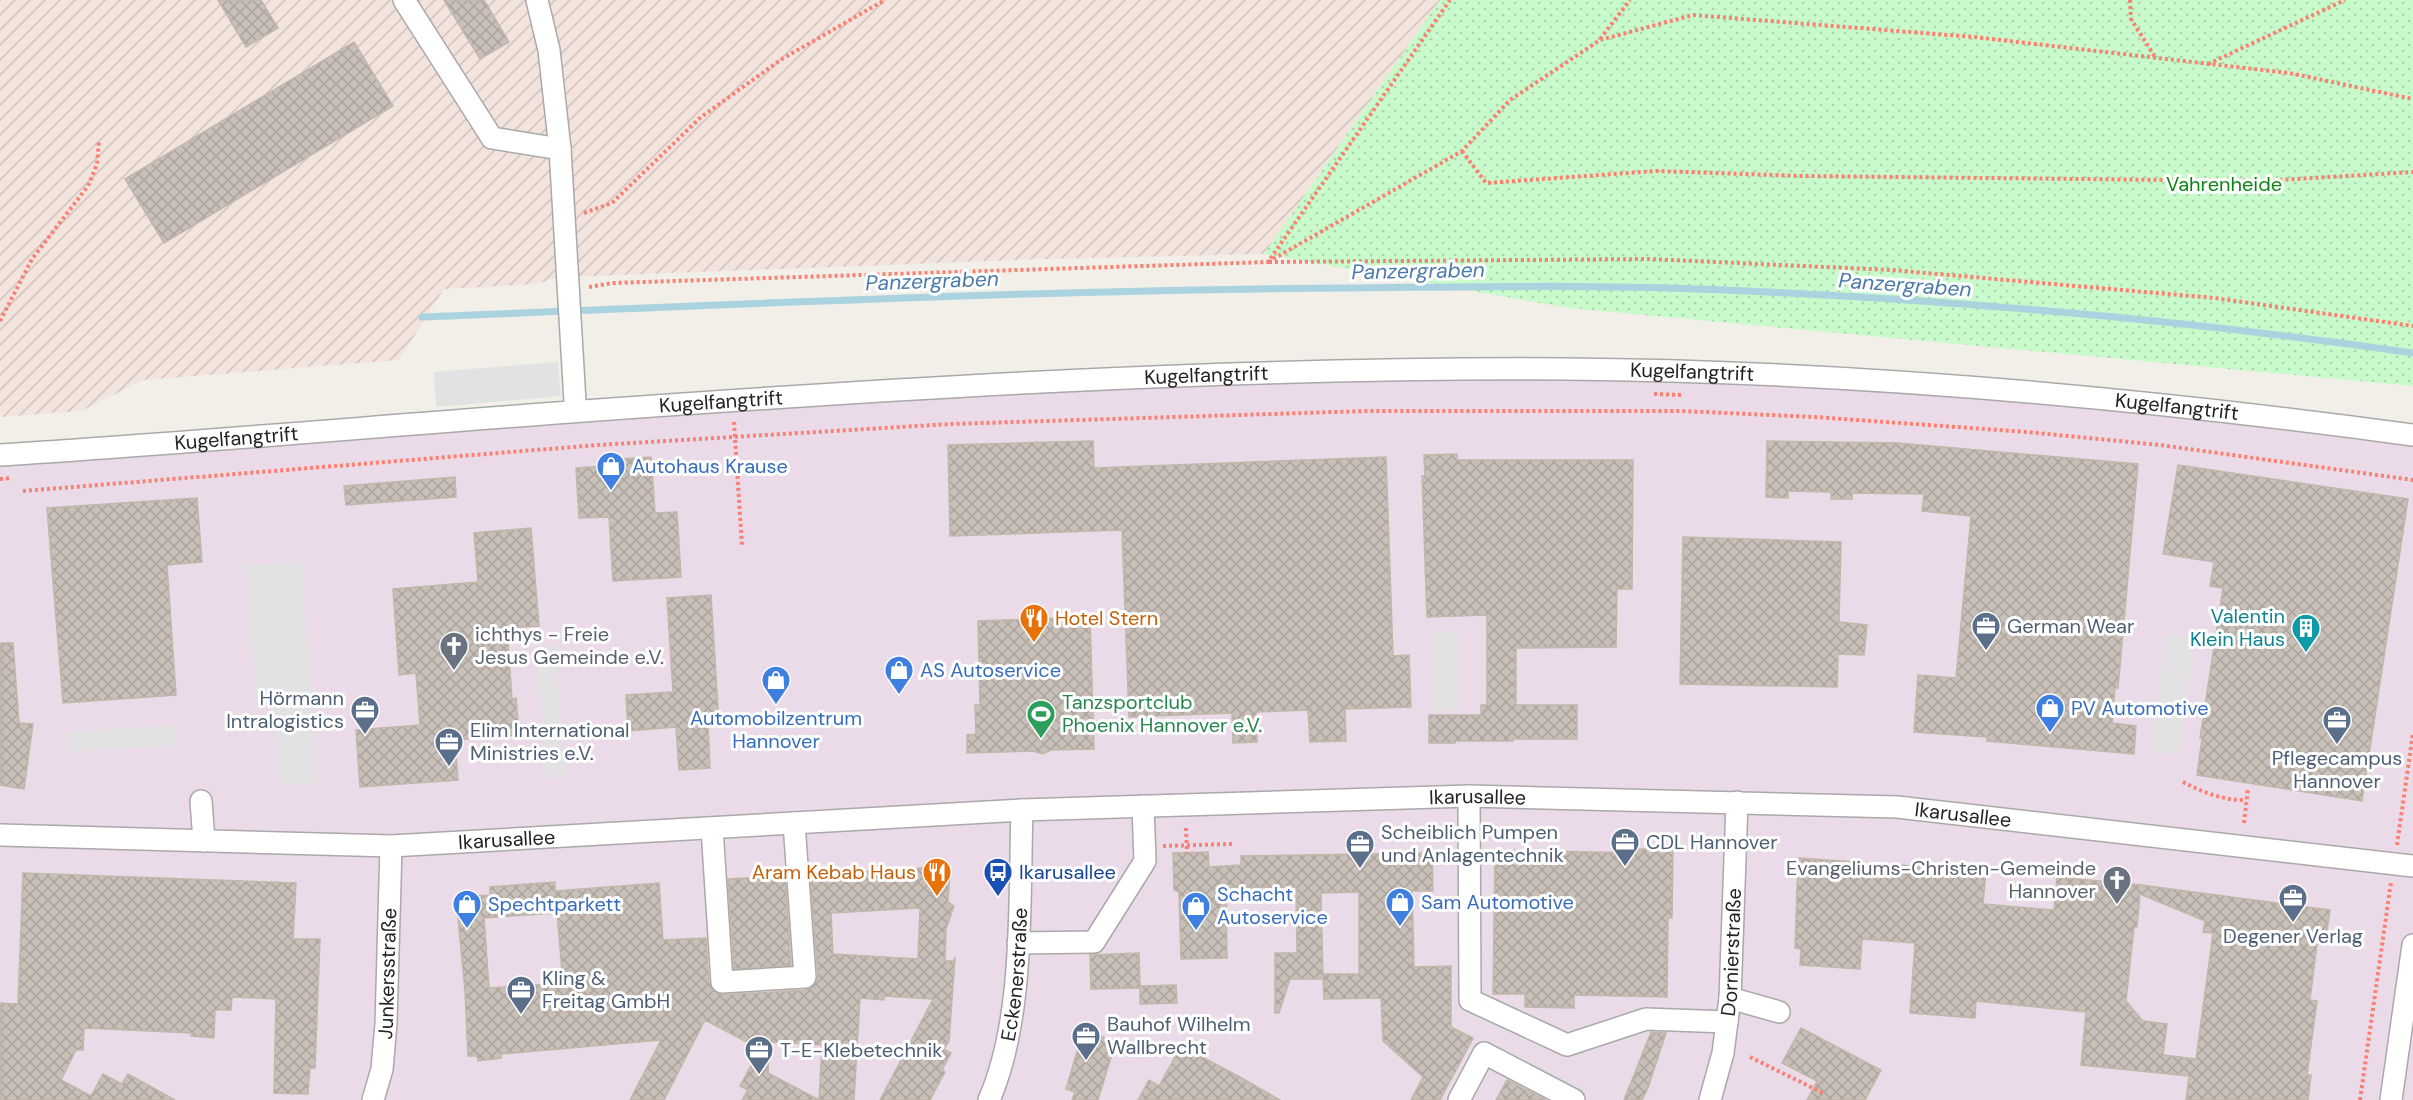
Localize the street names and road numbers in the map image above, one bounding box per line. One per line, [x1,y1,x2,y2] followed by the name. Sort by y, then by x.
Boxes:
[1630,357,1755,387] street label: Kugelfangtrift
[1144,360,1269,390] street label: Kugelfangtrift
[658,384,784,419] street label: Kugelfangtrift
[2114,387,2240,426] street label: Kugelfangtrift
[174,420,299,456] street label: Kugelfangtrift
[1429,783,1526,810] street label: Ikarusallee
[1913,796,2013,833] street label: Ikarusallee
[457,824,556,855] street label: Ikarusallee
[1715,888,1747,1018] street label: Dornierstraße
[995,907,1033,1043] street label: Eckenerstraße
[372,908,402,1040] street label: Junkersstraße

